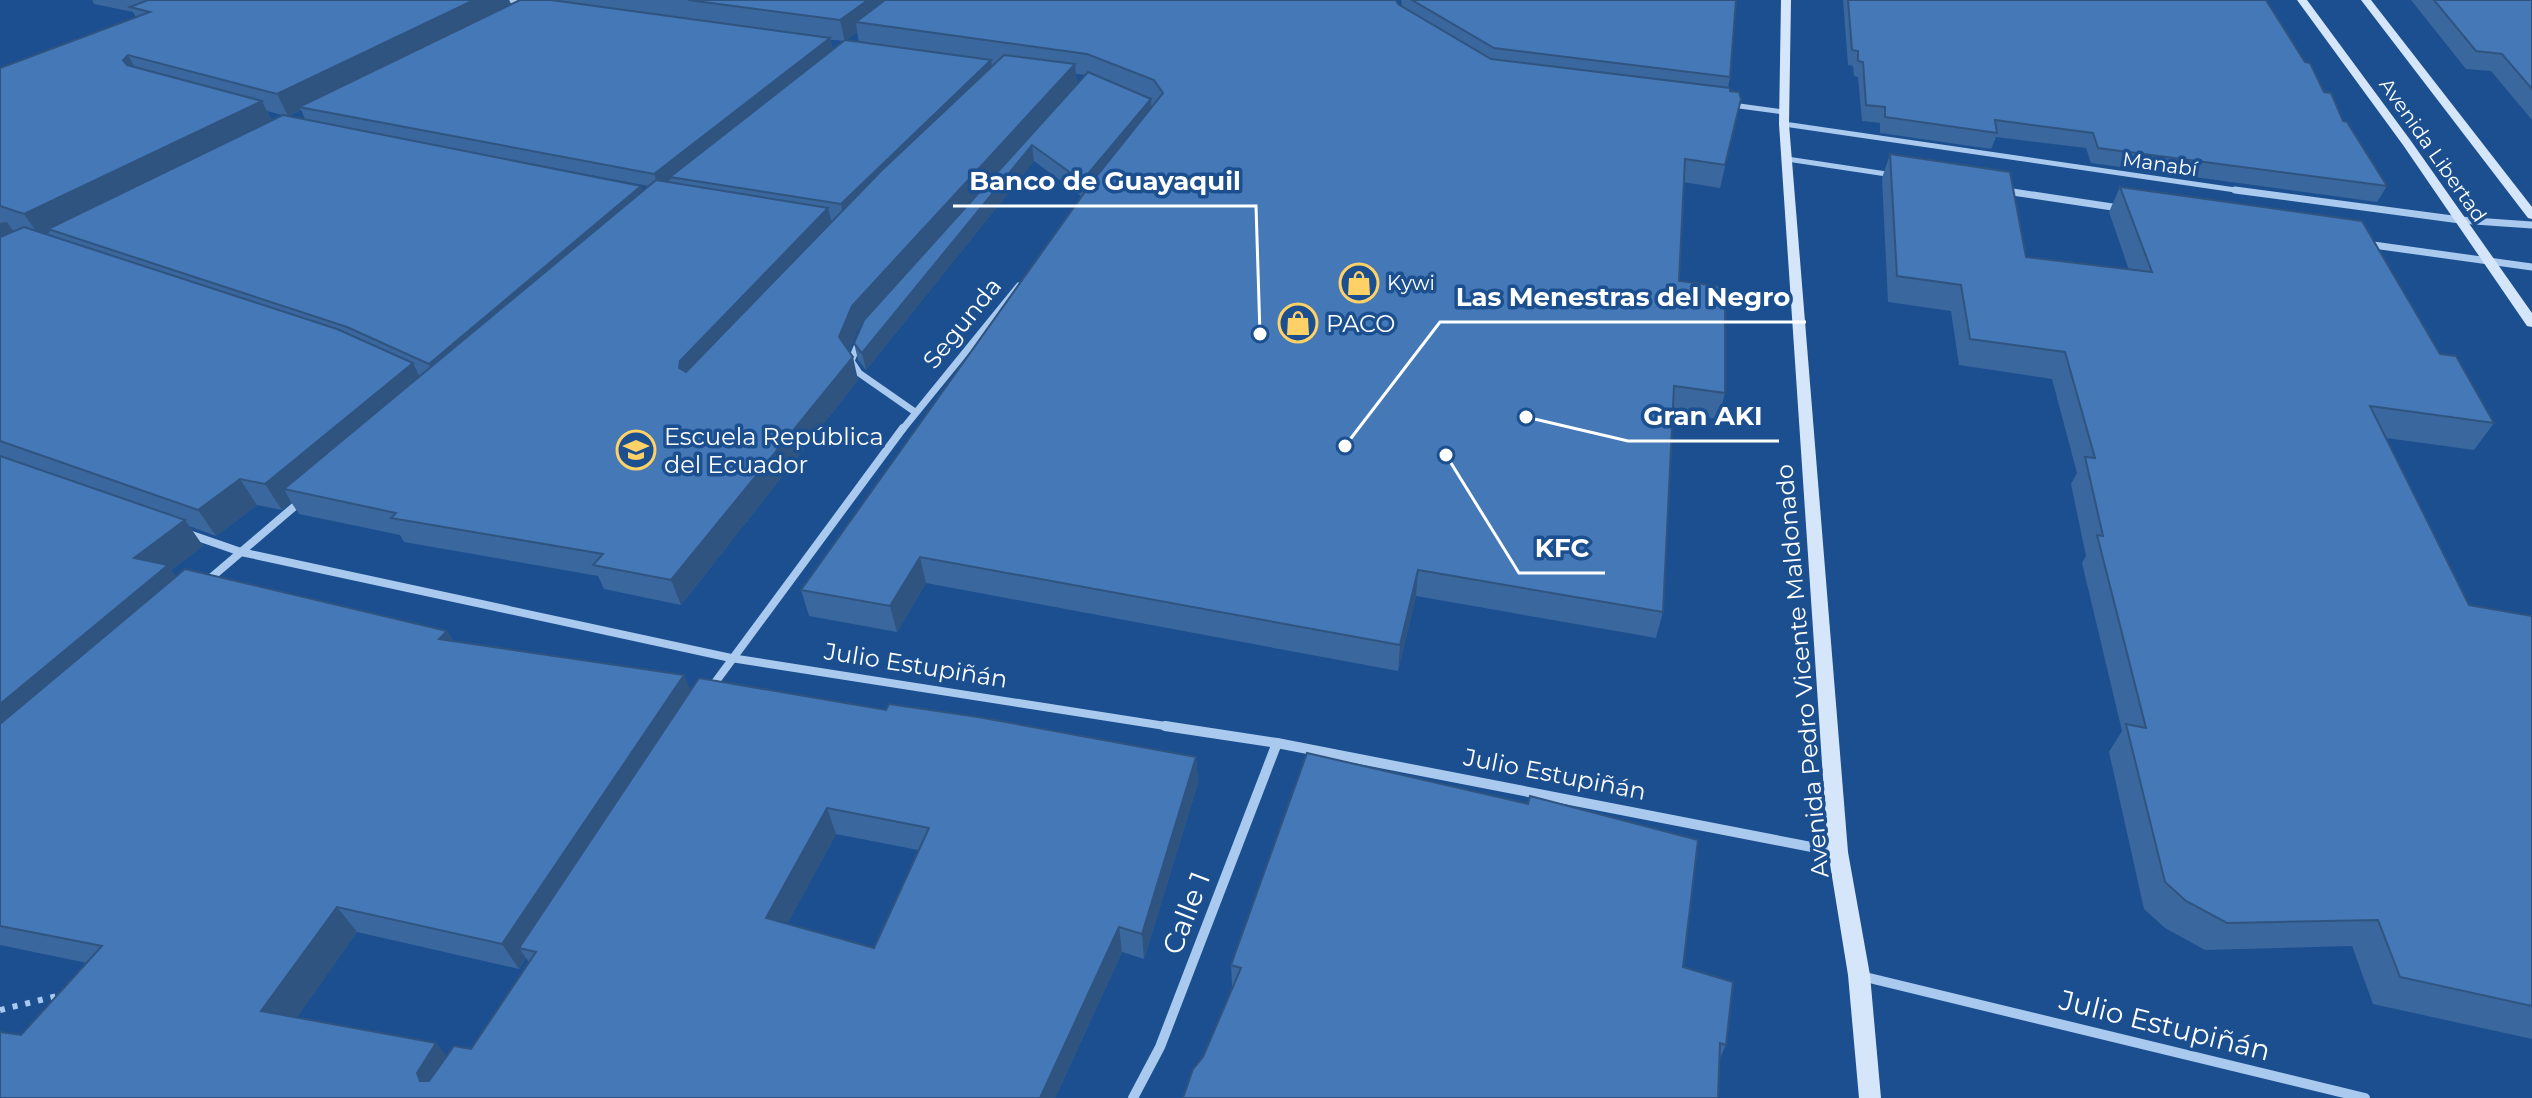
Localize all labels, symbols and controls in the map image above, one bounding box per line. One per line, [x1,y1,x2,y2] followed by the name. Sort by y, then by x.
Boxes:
[2374,73,2492,227] street label: Avenida Libertad
[2121,147,2200,181] street label: Manabí
[953,156,1256,206] callout: Banco de Guayaquil
[969,165,1241,197] text: Banco de Guayaquil
[1338,262,1380,304] shop icon: Kywi
[1387,271,1435,295] place label: Kywi
[917,272,1007,374] street label: Segunda
[1440,272,1806,322] callout: Las Menestras del Negro
[1456,281,1790,313] text: Las Menestras del Negro
[1277,302,1319,344] shop icon: PACO
[1326,309,1395,338] place label: PACO
[1628,391,1779,441] callout: Gran AKI
[1643,400,1763,432] text: Gran AKI
[664,422,884,479] place label: Escuela República del Ecuador
[615,429,657,471] school or university icon: Escuela República del Ecuador
[1769,463,1835,879] street label: Avenida Pedro Vicente Maldonado
[1519,523,1605,573] callout: KFC
[1535,532,1589,564] text: KFC
[821,636,1010,694] street label: Julio Estupiñán
[1460,742,1649,806] street label: Julio Estupiñán
[1155,867,1217,959] street label: Calle 1
[2055,982,2274,1068] street label: Julio Estupiñán

